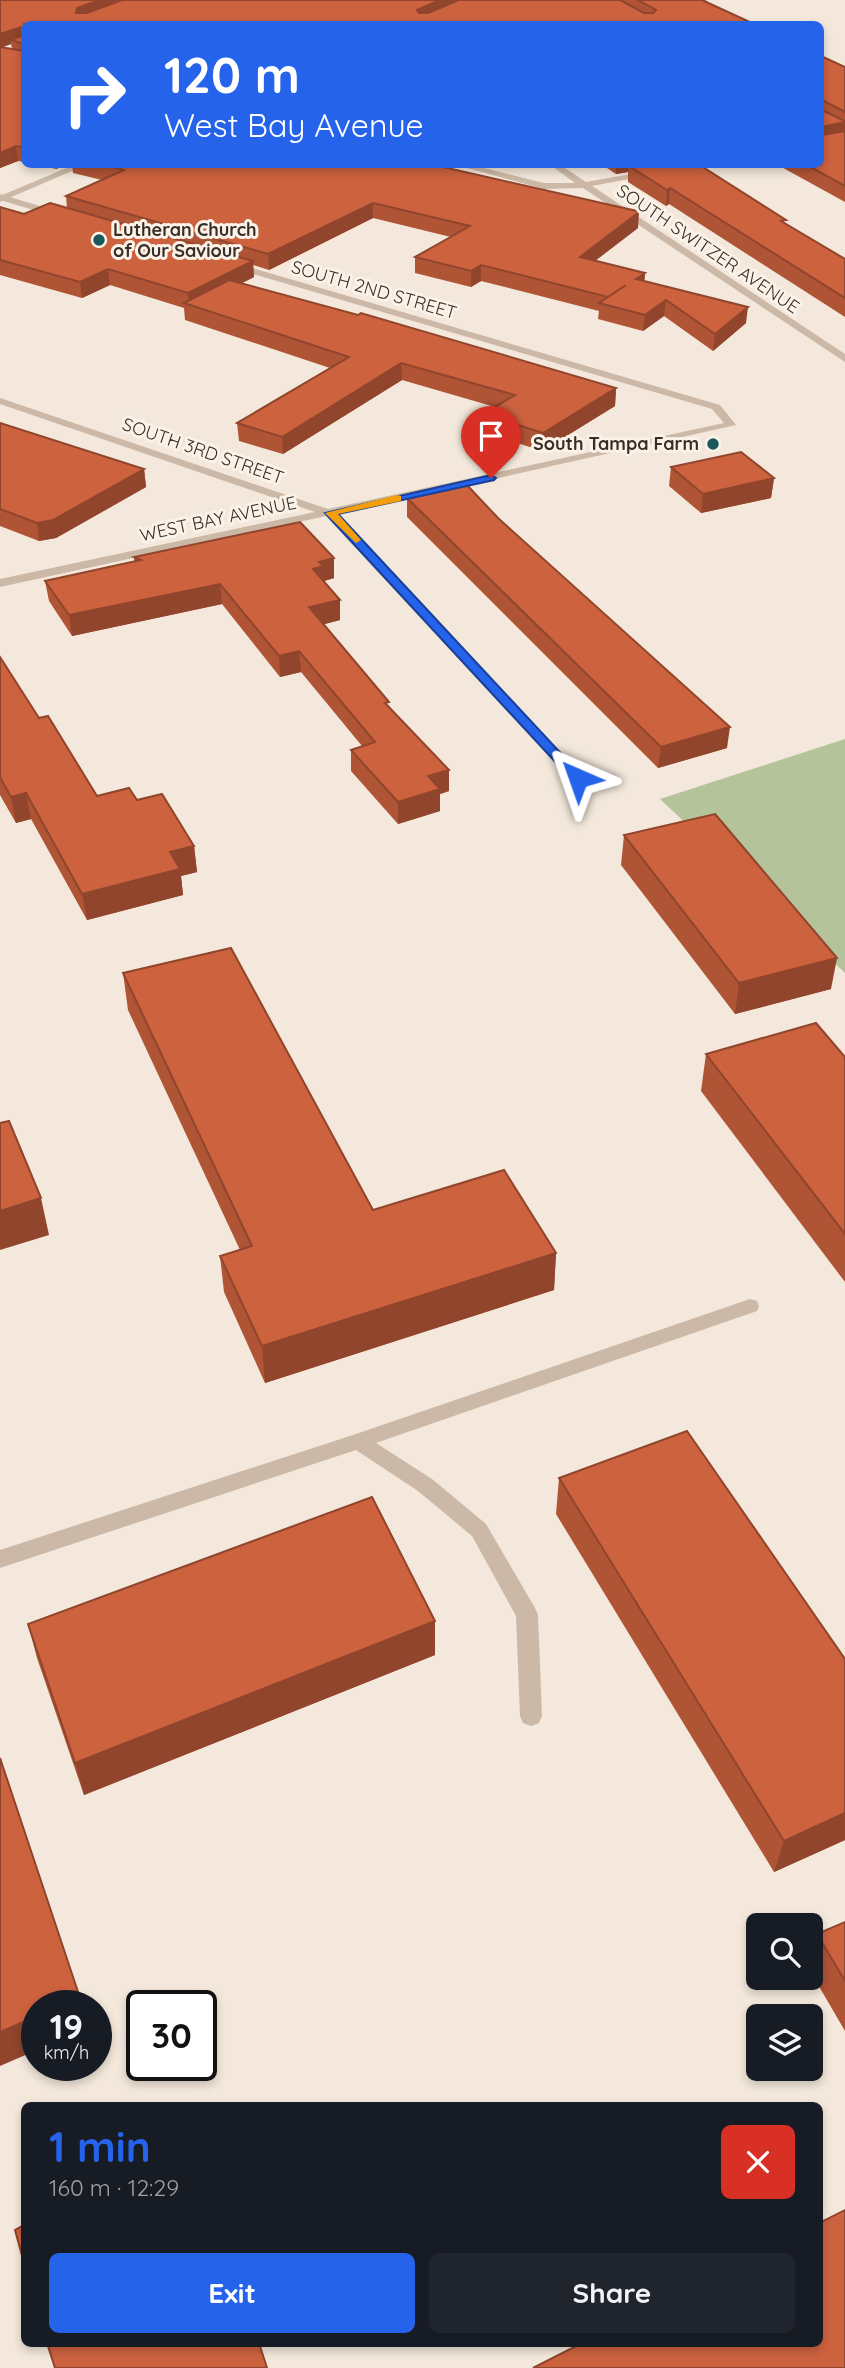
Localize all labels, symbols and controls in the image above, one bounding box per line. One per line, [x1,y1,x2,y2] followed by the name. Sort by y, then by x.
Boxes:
[164,44,300,105] text: 120 m
[49,49,140,140] icon: right
[164,105,424,145] text: West Bay Avenue
[613,179,804,318] street label: SOUTH SWITZER AVENUE
[113,218,257,262] place label: Lutheran Church of Our Saviour
[91,232,107,248] marker: Lutheran Church of Our Saviour
[289,255,460,324] street label: SOUTH 2ND STREET
[461,406,521,478] pin
[119,412,287,489] street label: SOUTH 3RD STREET
[472,417,510,455] icon: arrive
[533,432,699,455] place label: South Tampa Farm
[705,436,721,452] marker: South Tampa Farm
[138,491,298,546] street label: WEST BAY AVENUE
[541,741,615,815] position arrow
[746,1913,823,2081] map controls
[746,1913,823,1990] button: search
[126,1990,217,2081] speed limit sign: 30
[50,2004,83,2048] text: 19
[746,2004,823,2081] button: layers
[44,2041,89,2064] text: km/h
[49,2120,151,2173] text: 1 min
[721,2125,795,2199] button: close
[49,2173,179,2202] text: 160 m · 12:29
[49,2253,415,2333] button: Exit
[429,2253,795,2333] button: Share

